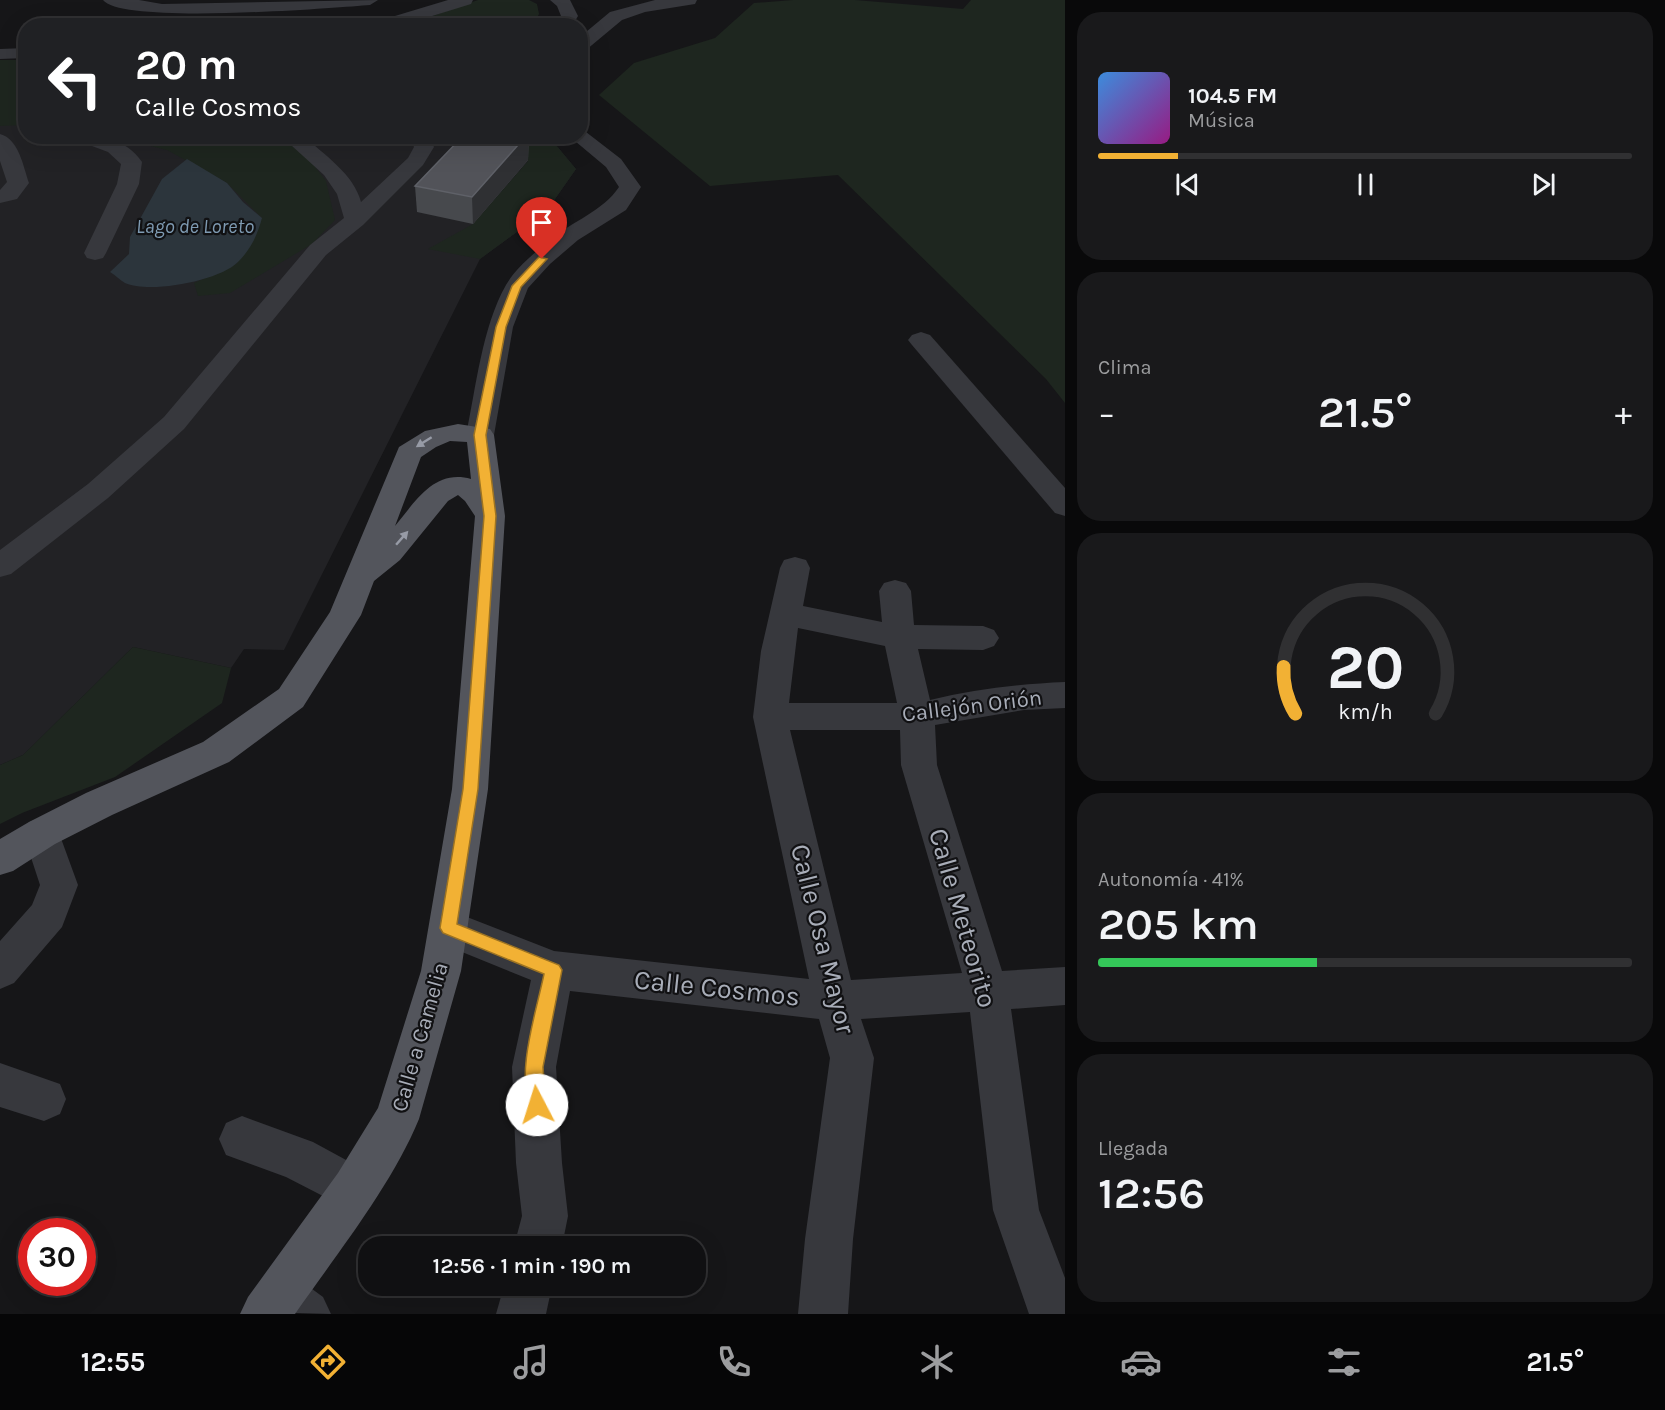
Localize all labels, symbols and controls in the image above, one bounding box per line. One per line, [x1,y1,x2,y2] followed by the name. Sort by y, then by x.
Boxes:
[135,40,237,90] text: 20 m
[36,42,114,120] icon: left
[1188,83,1277,109] text: 104.5 FM
[135,91,302,123] text: Calle Cosmos
[1188,109,1255,132] text: Música
[1171,168,1204,201] icon: previous
[1349,168,1382,201] icon: pause
[1527,168,1560,201] icon: next
[516,197,567,259] pin
[525,206,558,239] icon: arrive
[136,215,254,238] water label: Lago de Loreto
[1098,356,1152,379] text: Clima
[1318,386,1412,438] text: 21.5°
[1098,394,1115,432] text: −
[1615,394,1632,432] text: +
[416,437,432,448] one-way arrow
[395,531,408,546] one-way arrow
[1326,631,1404,704] text: 20
[901,685,1043,727] street label: Callejón Orión
[1338,699,1392,724] text: km/h
[922,825,1004,1011] street label: Calle Meteorito
[784,841,862,1037] street label: Calle Osa Mayor
[1098,868,1244,891] text: Autonomía · 41%
[1098,898,1259,950] text: 205 km
[386,959,454,1115] street label: Calle a Camelia
[633,963,801,1013] street label: Calle Cosmos
[505,1073,569,1137] position arrow
[1098,1137,1168,1160] text: Llegada
[1098,1167,1205,1219] text: 12:56
[18,1218,96,1296] speed limit sign: 30
[433,1253,631,1279] text: 12:56 · 1 min · 190 m
[307,1341,349,1383] icon: directions
[510,1341,552,1383] icon: music
[713,1341,755,1383] icon: phone
[916,1341,958,1383] icon: climate
[1120,1341,1162,1383] icon: car
[1323,1341,1365,1383] icon: filters
[81,1346,145,1378] text: 12:55
[1526,1346,1584,1378] text: 21.5°

